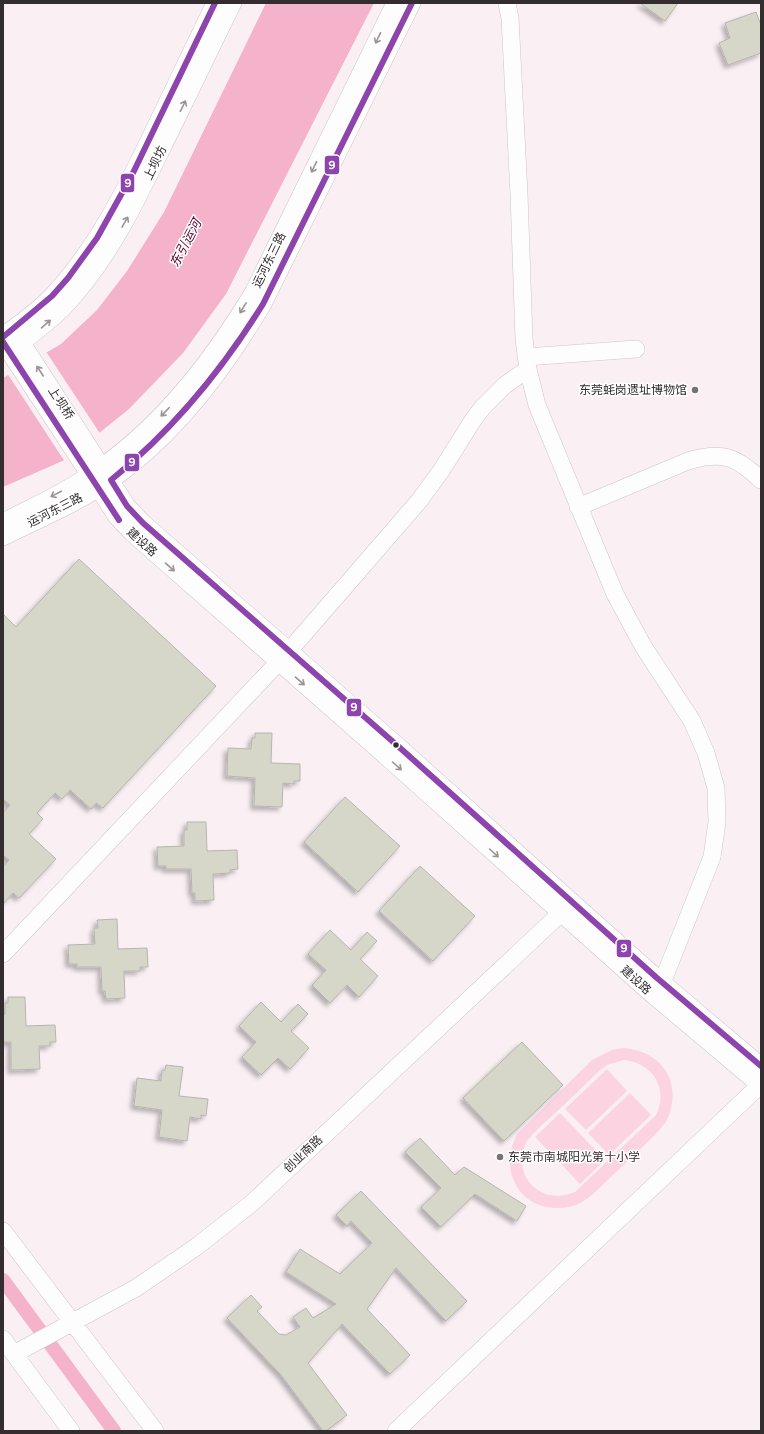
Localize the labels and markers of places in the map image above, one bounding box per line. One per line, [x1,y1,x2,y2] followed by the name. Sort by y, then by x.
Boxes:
[579,383,687,397] place label: 东莞蚝岗遗址博物馆
[690,385,700,395] marker: 东莞蚝岗遗址博物馆
[391,740,401,750] unlabelled marker
[508,1150,640,1164] place label: 东莞市南城阳光第十小学
[495,1152,505,1162] marker: 东莞市南城阳光第十小学

